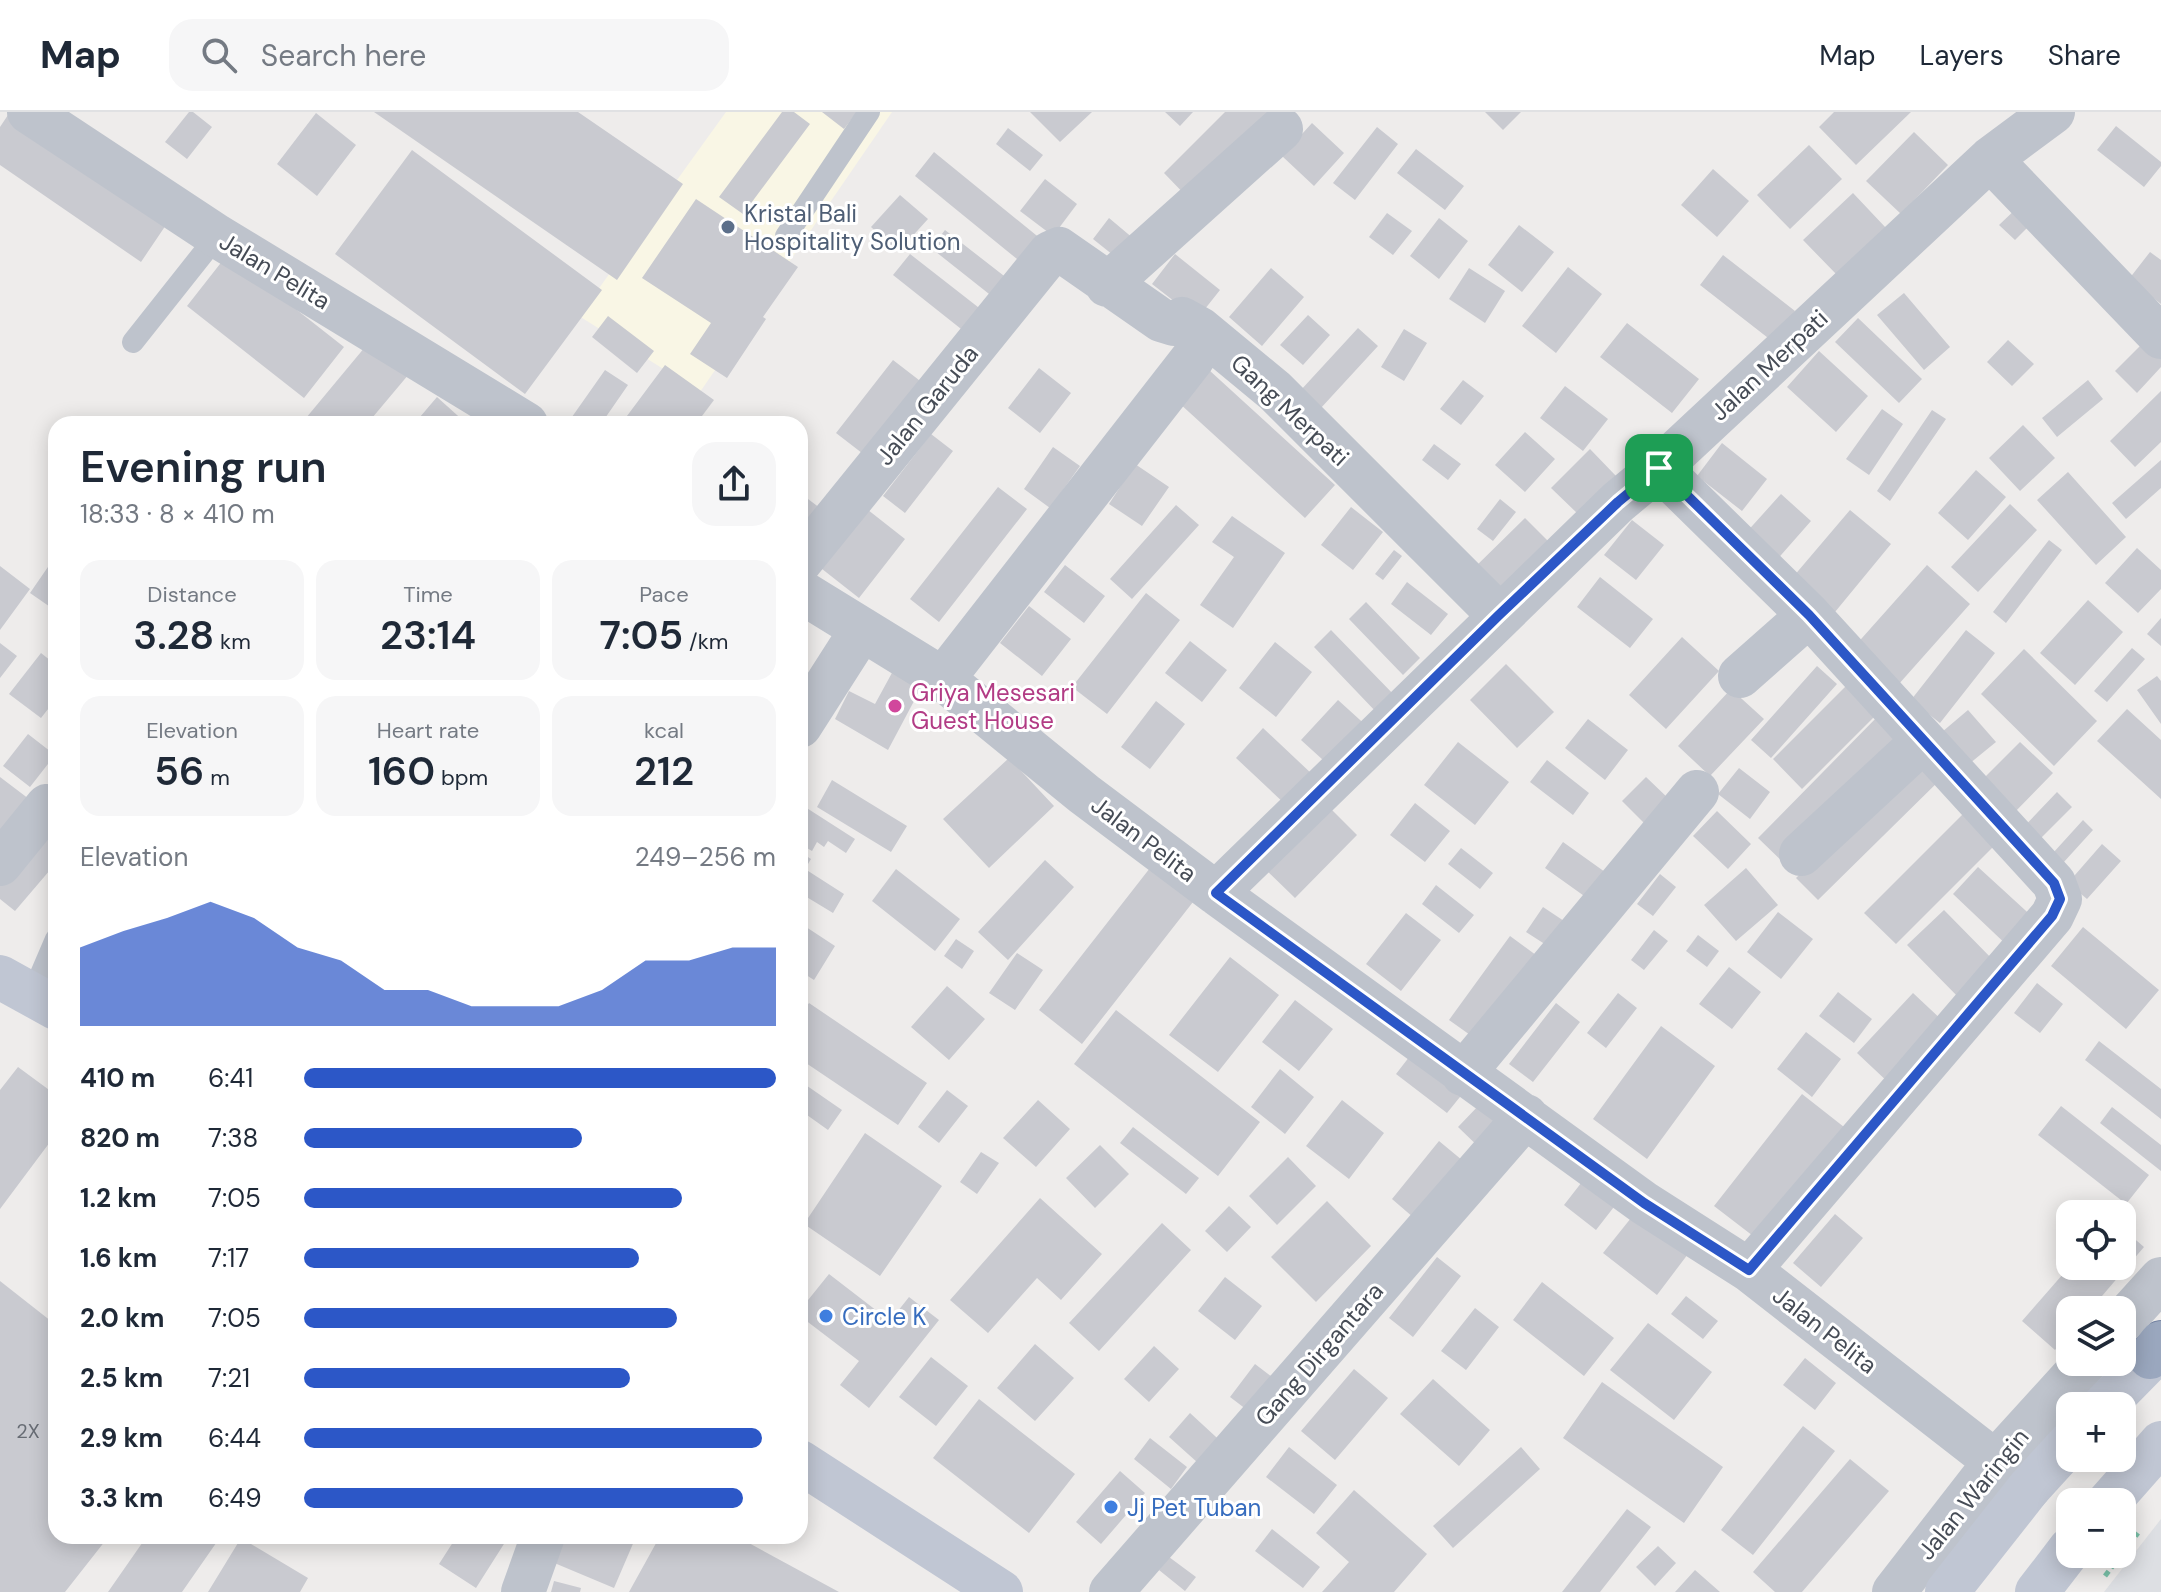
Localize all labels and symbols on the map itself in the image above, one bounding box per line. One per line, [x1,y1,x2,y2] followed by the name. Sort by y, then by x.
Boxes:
[744,198,961,257] place label: Kristal Bali Hospitality Solution
[719,218,737,236] marker: Kristal Bali Hospitality Solution
[214,226,336,316] street label: Jalan Pelita
[1704,303,1834,427] street label: Jalan Merpati
[869,339,985,471] street label: Jalan Garuda
[1224,347,1356,473] street label: Gang Merpati
[1625,434,1693,502] pin
[911,677,1075,736] place label: Griya Mesesari Guest House
[886,697,904,715] marker: Griya Mesesari Guest House
[1085,789,1203,889] street label: Jalan Pelita
[1248,1276,1390,1432] street label: Gang Dirgantara
[1767,1280,1883,1380] street label: Jalan Pelita
[842,1301,927,1332] place label: Circle K
[817,1307,835,1325] marker: Circle K
[16,1418,40,1444] house number: 2X
[1911,1422,2035,1566] street label: Jalan Waringin
[1127,1492,1261,1523] place label: Jj Pet Tuban
[1102,1498,1120,1516] marker: Jj Pet Tuban

